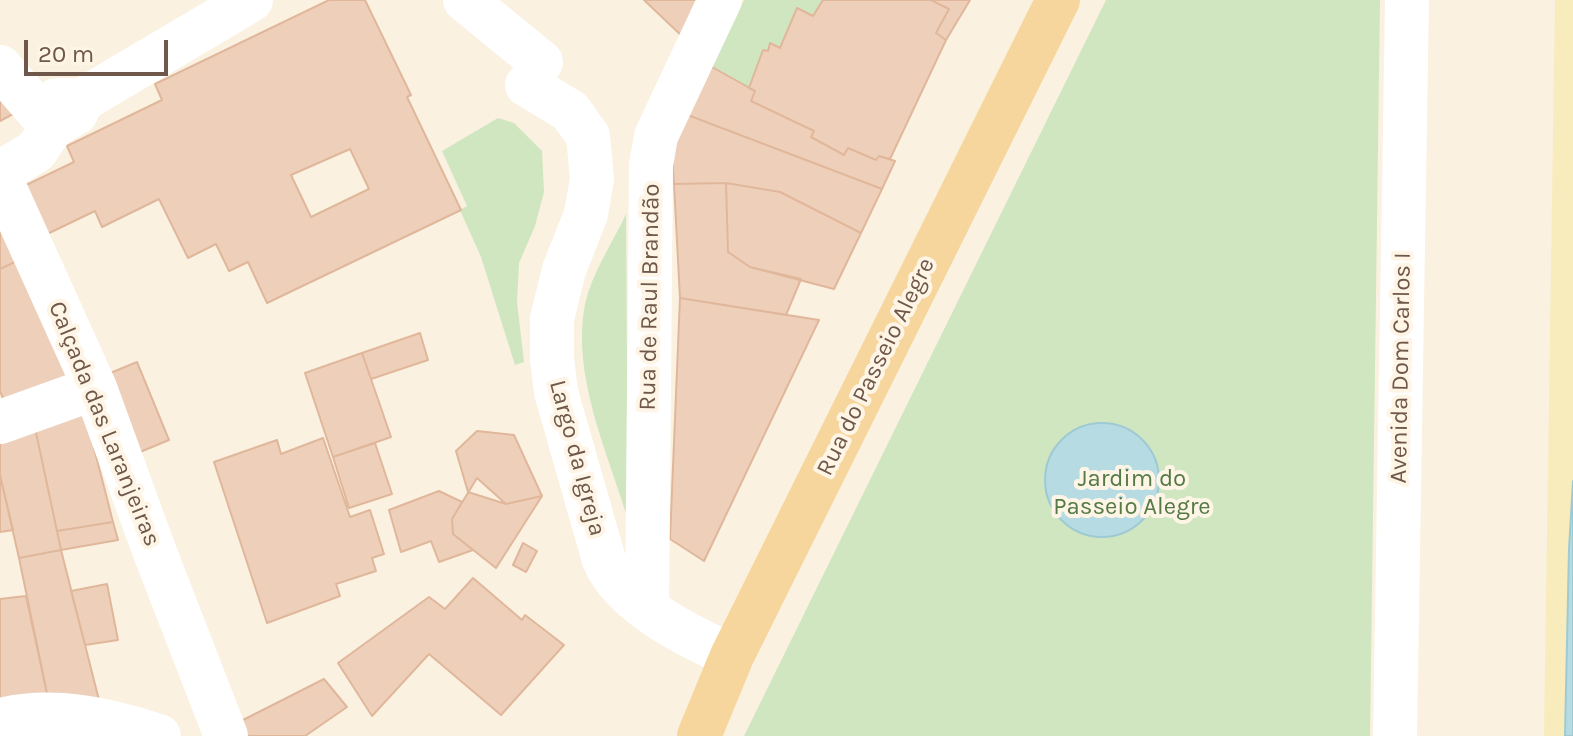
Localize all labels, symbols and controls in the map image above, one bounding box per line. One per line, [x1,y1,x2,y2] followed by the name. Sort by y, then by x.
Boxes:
[28,24,172,74] scale bar
[38,40,94,68] text: 20 m
[634,183,666,411] street label: Rua de Raul Brandão
[1385,252,1417,484] street label: Avenida Dom Carlos I
[811,253,941,481] street label: Rua do Passeio Alegre
[42,297,166,551] street label: Calçada das Laranjeiras
[542,377,612,539] street label: Largo da Igreja
[1053,465,1211,521] park label: Jardim do Passeio Alegre

